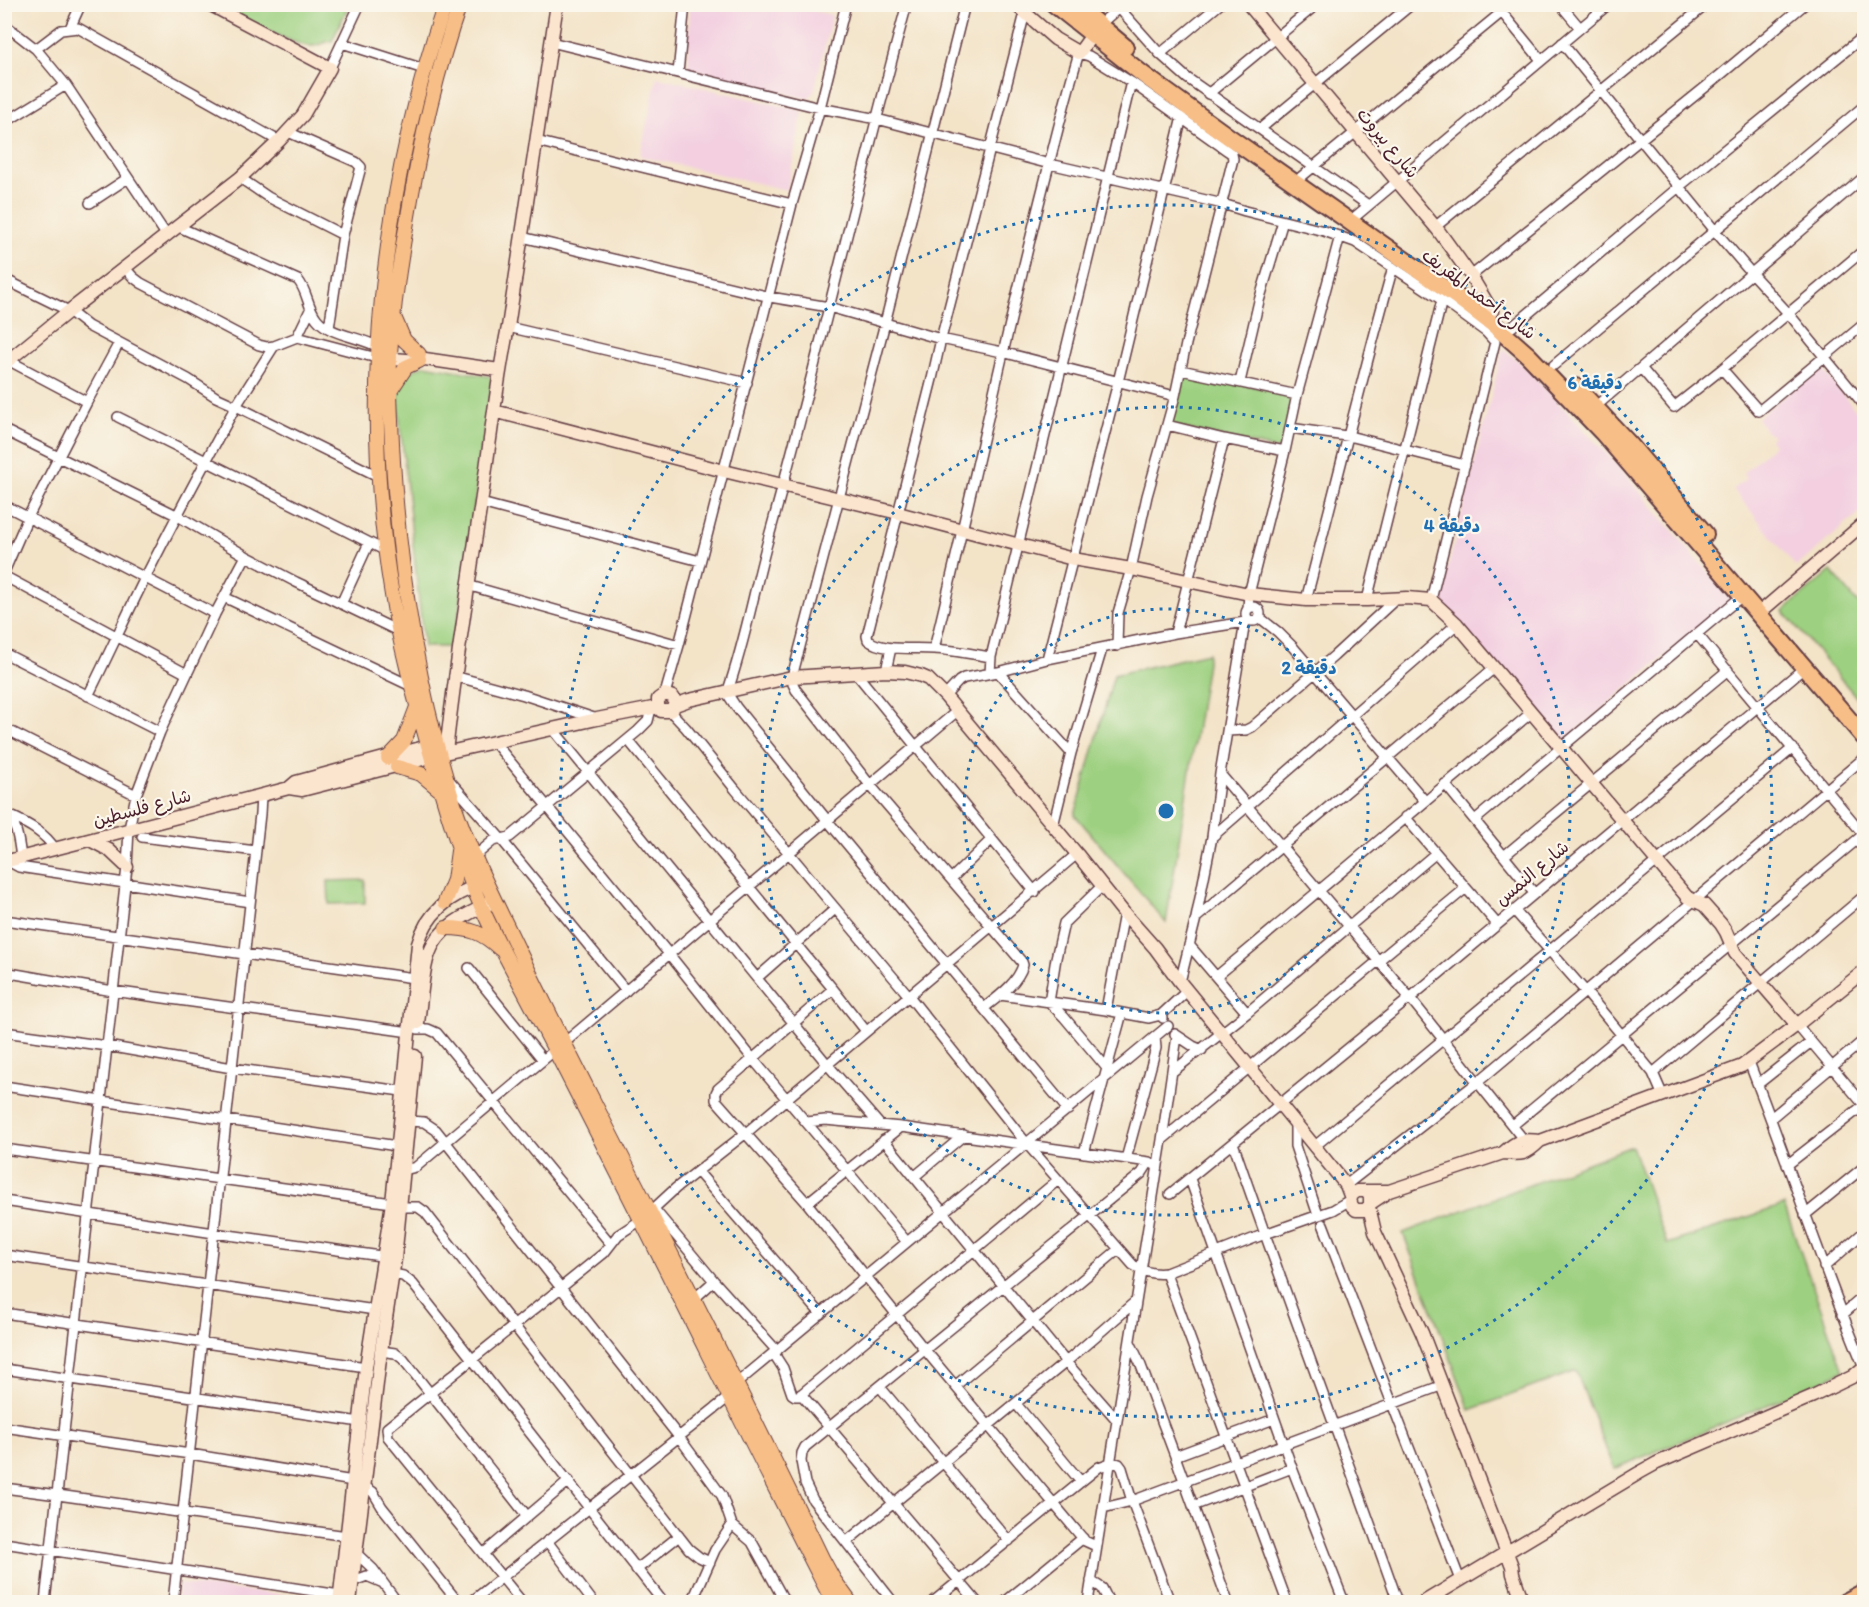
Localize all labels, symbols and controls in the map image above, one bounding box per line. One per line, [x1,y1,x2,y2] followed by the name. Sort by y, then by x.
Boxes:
[1351,103,1424,183] street label: شارع بيروت
[1417,244,1540,345] street label: شارع أحمد المقريف
[1567,372,1623,394] text: 6 دقيقة
[1424,515,1480,537] text: 4 دقيقة
[1281,657,1337,679] text: 2 دقيقة
[90,784,194,833] street label: شارع فلسطين
[1156,801,1176,821] centre of rings
[1491,836,1574,911] street label: شارع النمس

